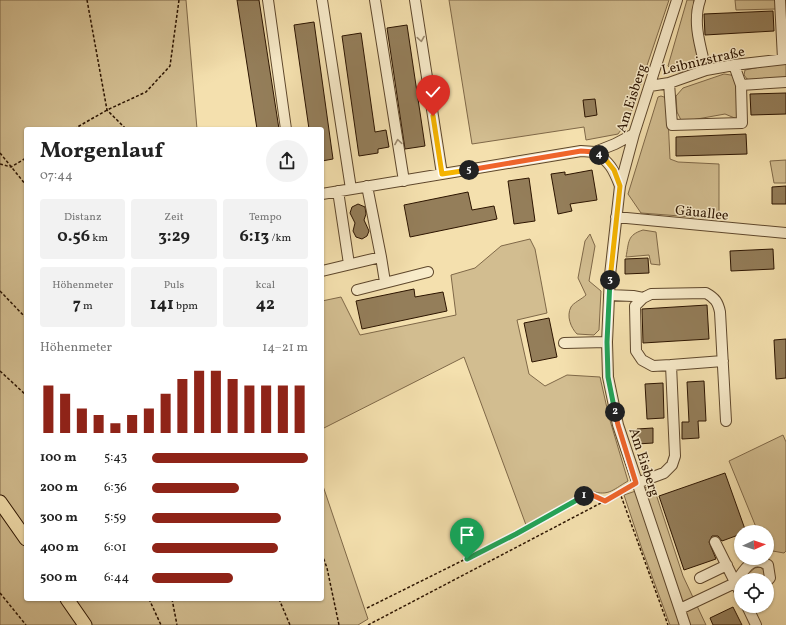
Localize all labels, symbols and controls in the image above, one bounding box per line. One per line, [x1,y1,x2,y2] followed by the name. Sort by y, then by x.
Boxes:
[416,35,425,42] one-way arrow
[660,43,747,80] street label: Leibnizstraße
[612,62,652,135] street label: Am Eisberg
[416,75,450,116] pin
[422,81,444,103] icon: check
[40,136,163,167] text: Morgenlauf
[394,139,402,145] one-way arrow
[266,140,308,182] button: share
[589,145,609,165] pin: 4
[596,147,602,162] text: 4
[459,160,479,180] pin: 5
[466,162,472,177] text: 5
[40,167,73,185] text: 07:44
[674,201,730,226] street label: Gäuallee
[64,210,101,225] text: Distanz
[164,210,184,225] text: Zeit
[249,210,282,225] text: Tempo
[57,225,90,248] text: 0.56
[158,225,190,248] text: 3:29
[240,225,269,248] text: 6:13
[90,231,108,246] text: km
[269,231,291,246] text: /km
[600,270,620,290] pin: 3
[607,272,613,287] text: 3
[52,278,113,293] text: Höhenmeter
[164,278,184,293] text: Puls
[256,278,275,293] text: kcal
[73,293,81,316] text: 7
[150,293,174,316] text: 141
[256,293,275,316] text: 42
[81,299,93,314] text: m
[174,299,198,314] text: bpm
[40,339,112,357] text: Höhenmeter
[262,339,308,357] text: 14–21 m
[605,402,625,422] pin: 2
[612,404,618,419] text: 2
[624,426,664,499] street label: Am Eisberg
[40,449,77,467] text: 100 m
[104,449,127,467] text: 5:43
[40,479,78,497] text: 200 m
[104,479,127,497] text: 6:36
[574,486,594,506] pin: 1
[582,488,586,503] text: 1
[40,509,78,527] text: 300 m
[104,509,126,527] text: 5:59
[450,518,484,559] pin
[456,524,478,546] icon: arrive
[734,525,774,565] north arrow
[734,525,774,613] map controls
[40,539,79,557] text: 400 m
[104,539,127,557] text: 6:01
[40,569,77,587] text: 500 m
[104,569,129,587] text: 6:44
[734,573,774,613] button: locate

